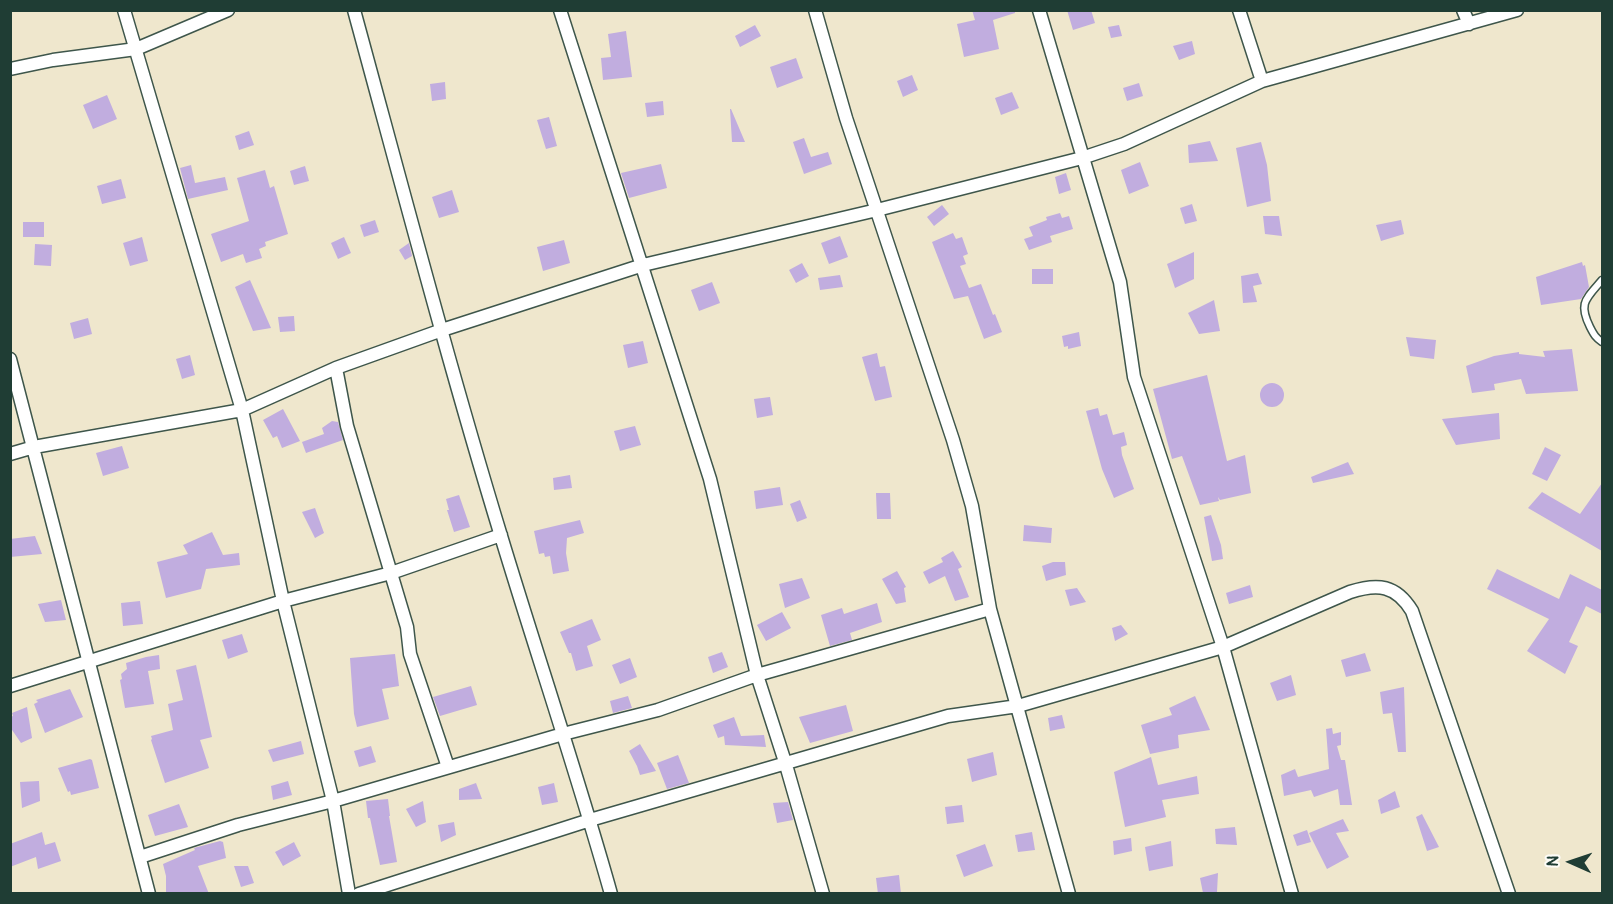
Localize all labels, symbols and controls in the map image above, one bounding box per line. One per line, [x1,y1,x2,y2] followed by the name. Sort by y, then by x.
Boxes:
[1541,832,1601,892] north arrow
[1543,855,1563,867] text: N

